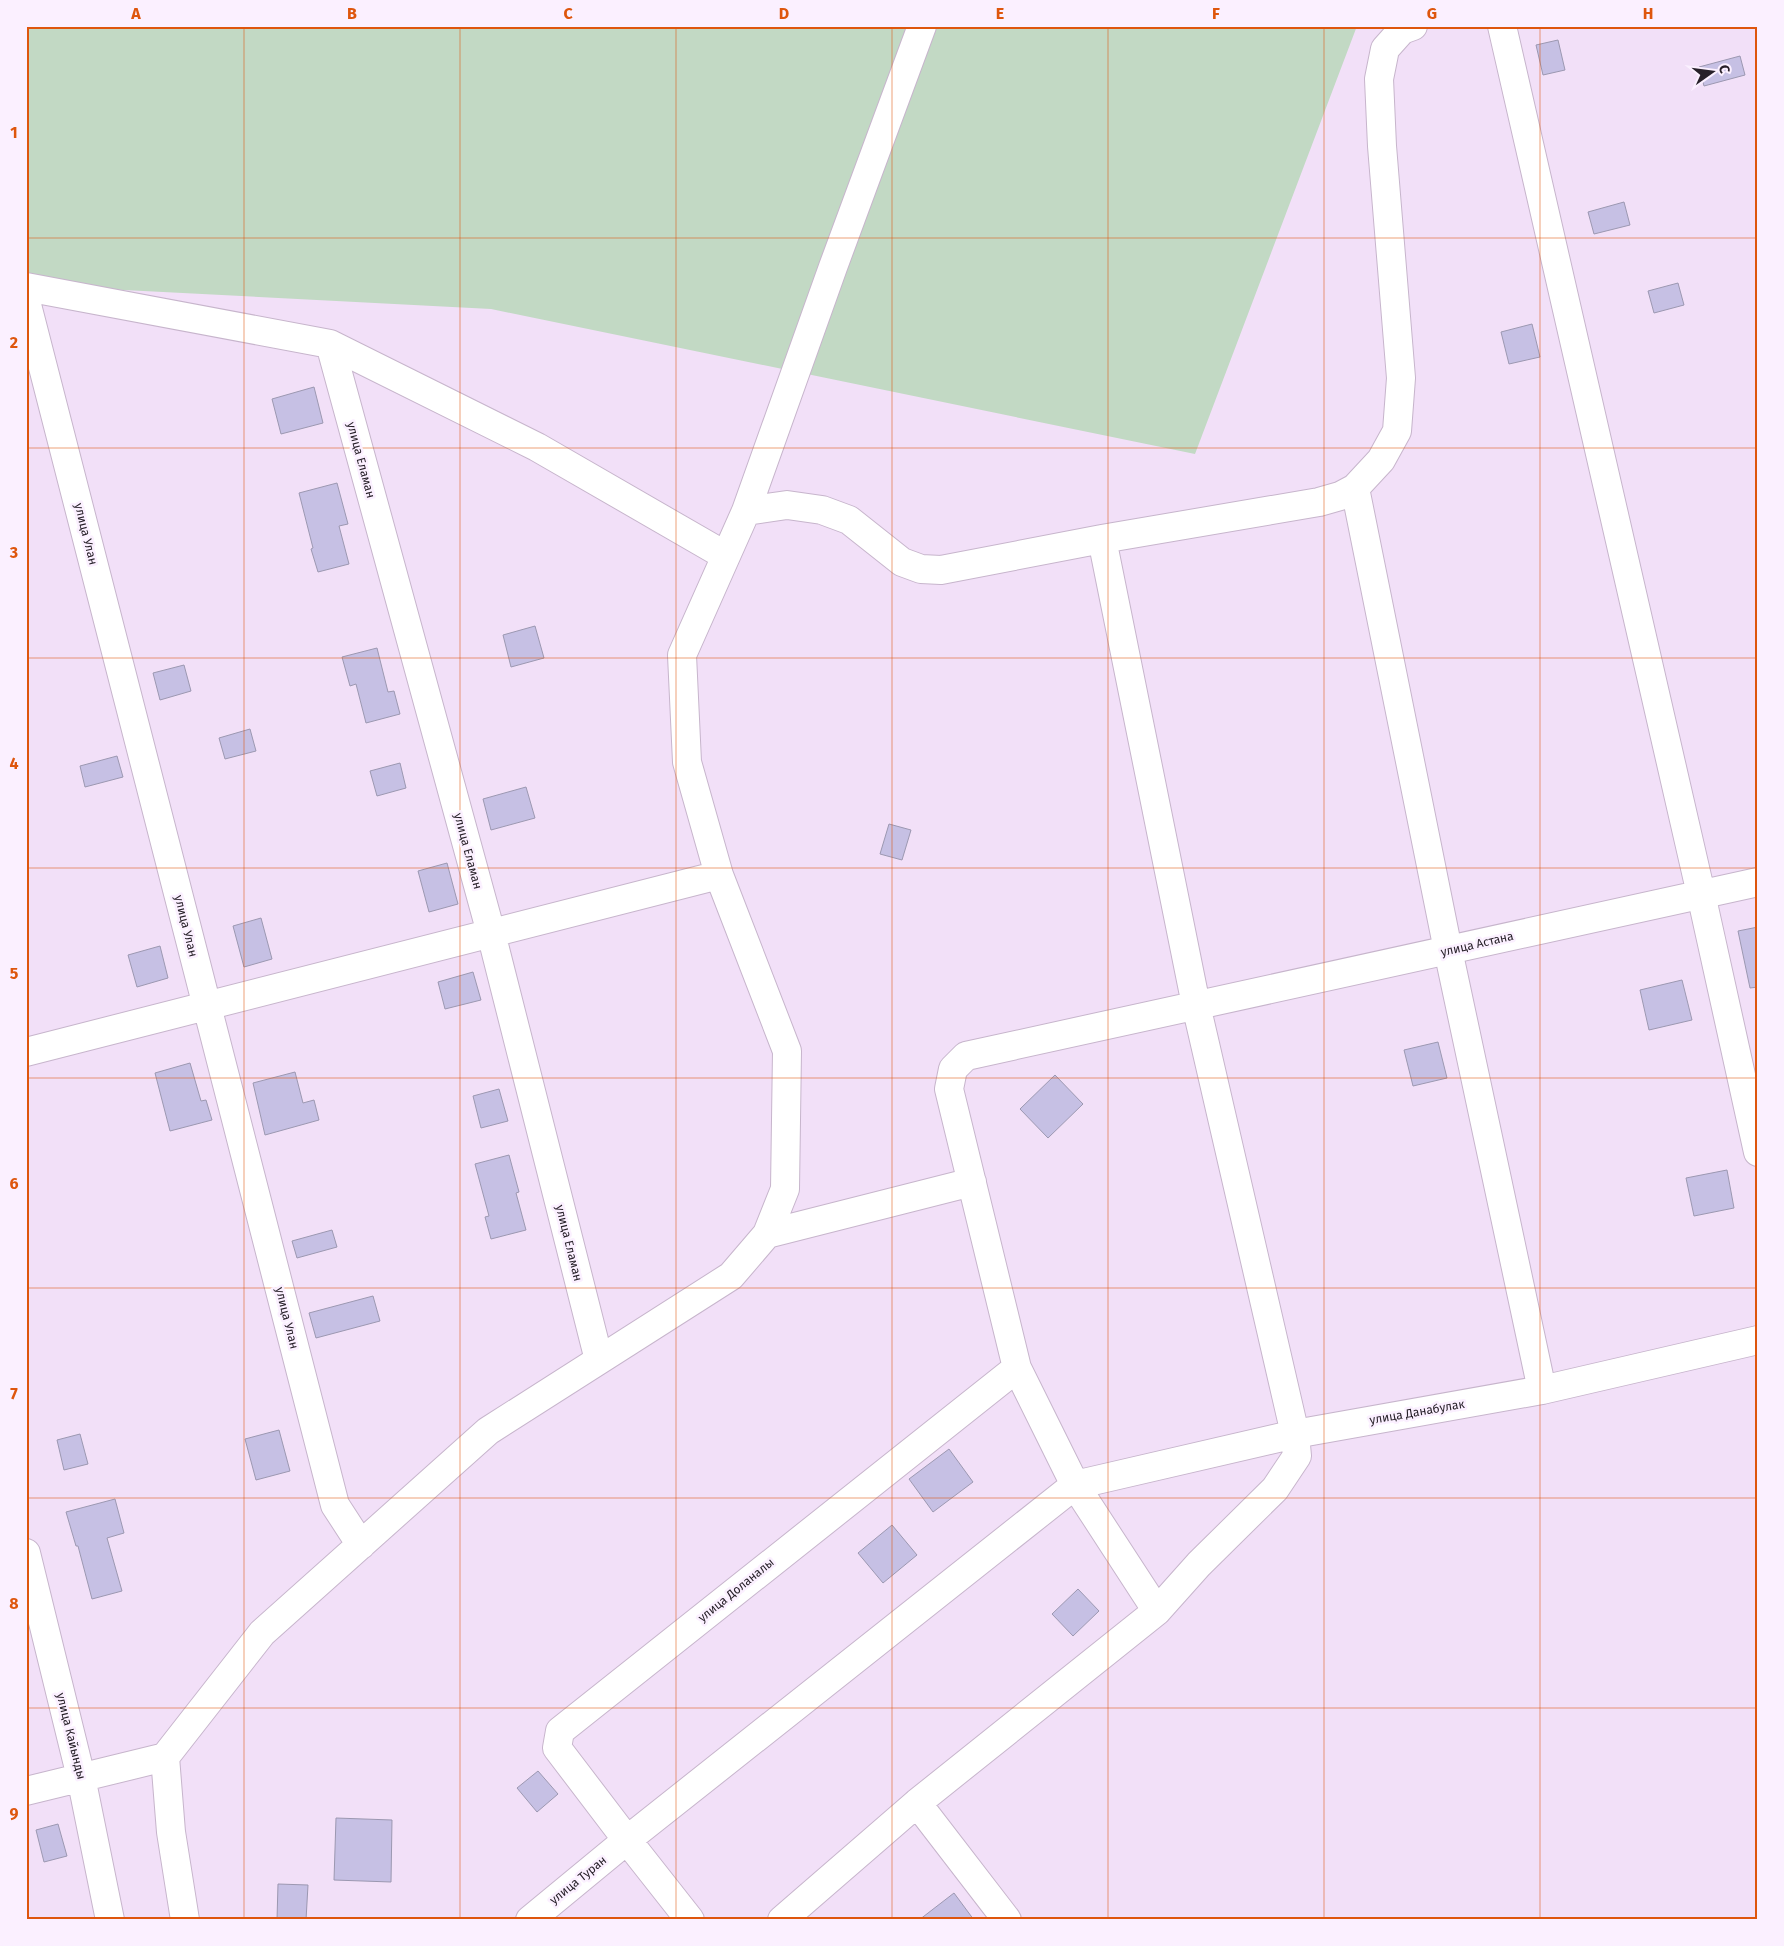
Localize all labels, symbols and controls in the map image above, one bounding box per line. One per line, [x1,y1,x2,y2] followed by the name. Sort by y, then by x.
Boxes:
[130,4,141,23] text: A
[347,4,357,23] text: B
[563,4,573,23] text: C
[779,4,789,23] text: D
[996,4,1004,23] text: E
[1212,4,1220,23] text: F
[1427,4,1437,23] text: G
[1643,4,1653,23] text: H
[1686,48,1736,98] north arrow
[1715,63,1733,75] text: С
[10,123,18,142] text: 1
[10,333,18,352] text: 2
[344,420,378,500] street label: улица Еламан
[72,502,100,566] street label: улица Улан
[9,543,18,562] text: 3
[9,754,19,773] text: 4
[451,811,485,891] street label: улица Еламан
[172,894,200,958] street label: улица Улан
[1439,929,1515,959] street label: улица Астана
[10,964,19,983] text: 5
[9,1174,19,1193] text: 6
[553,1203,585,1283] street label: улица Еламан
[273,1286,301,1350] street label: улица Улан
[10,1384,18,1403] text: 7
[1368,1397,1466,1427] street label: улица Данабулак
[695,1555,777,1625] street label: улица Доланалы
[9,1594,19,1613] text: 8
[53,1691,89,1781] street label: улица Кайынды
[10,1804,19,1823] text: 9
[547,1853,609,1907] street label: улица Туран

